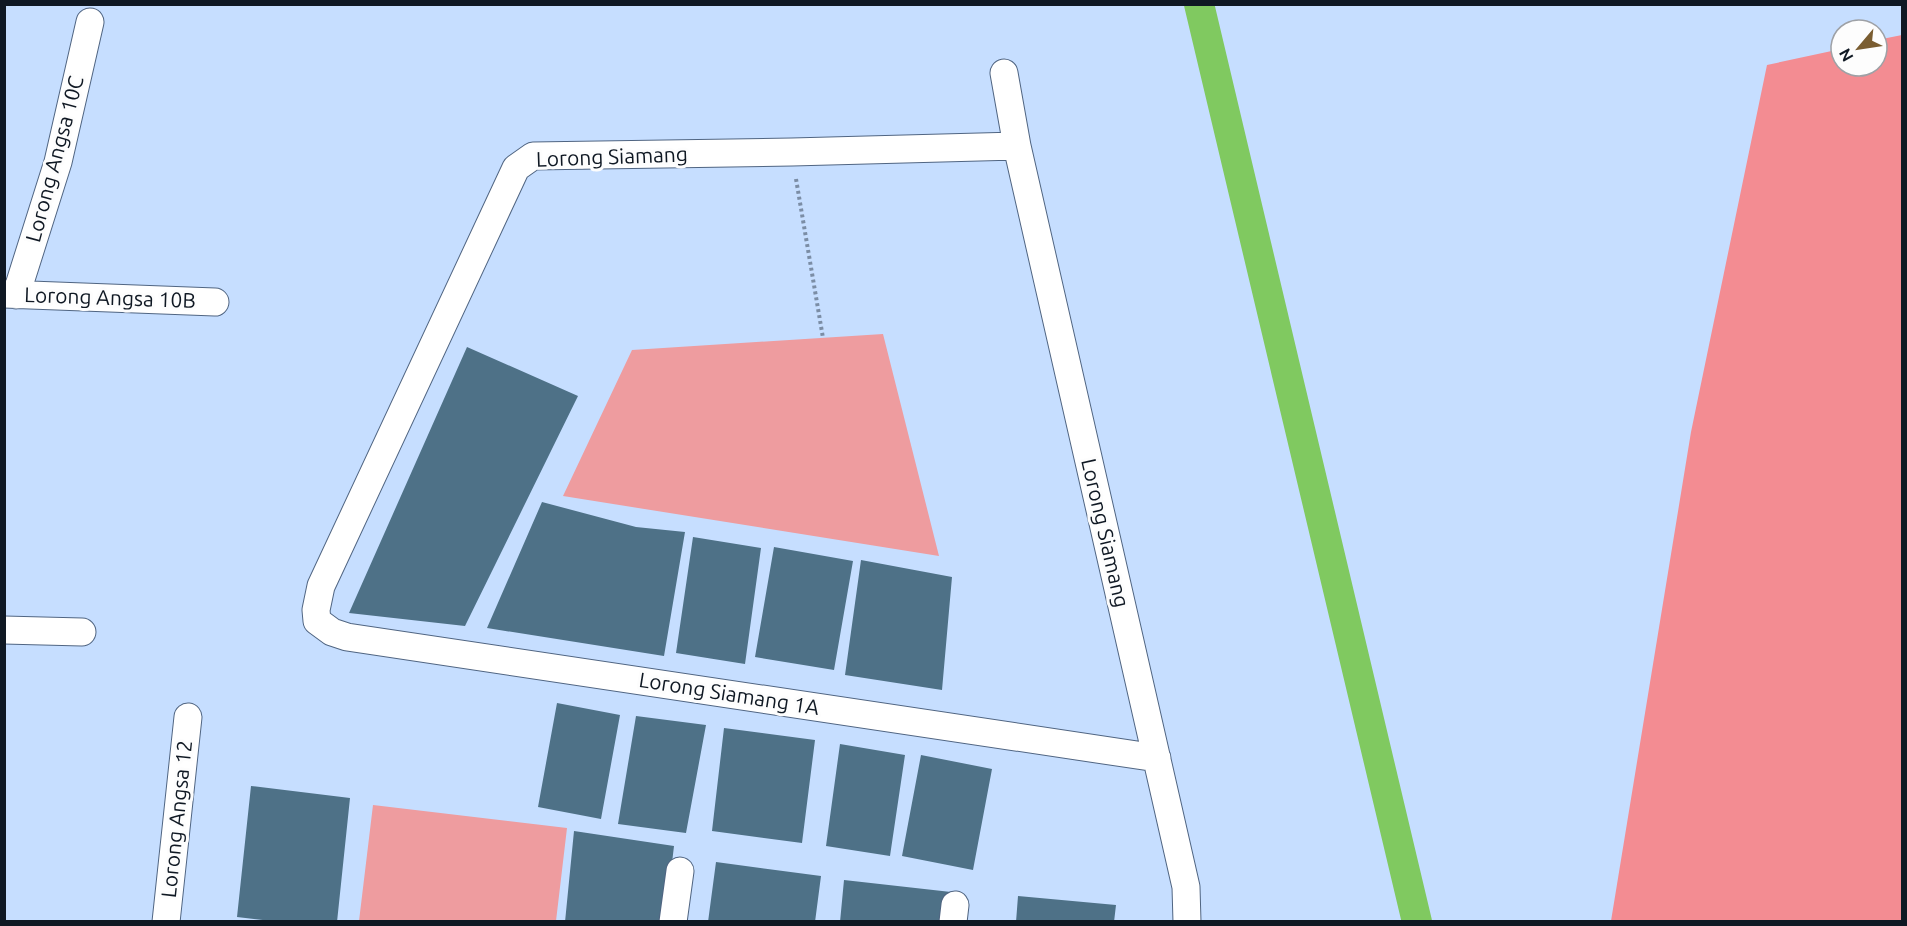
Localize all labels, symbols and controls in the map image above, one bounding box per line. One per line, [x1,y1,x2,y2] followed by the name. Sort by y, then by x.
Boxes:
[1829,18,1889,78] north arrow
[1835,46,1857,65] text: N
[20,73,88,244] street label: Lorong Angsa 10C
[536,141,688,171] street label: Lorong Siamang
[24,282,196,312] street label: Lorong Angsa 10B
[1077,456,1135,610] street label: Lorong Siamang
[637,667,821,719] street label: Lorong Siamang 1A
[156,739,196,899] street label: Lorong Angsa 12

